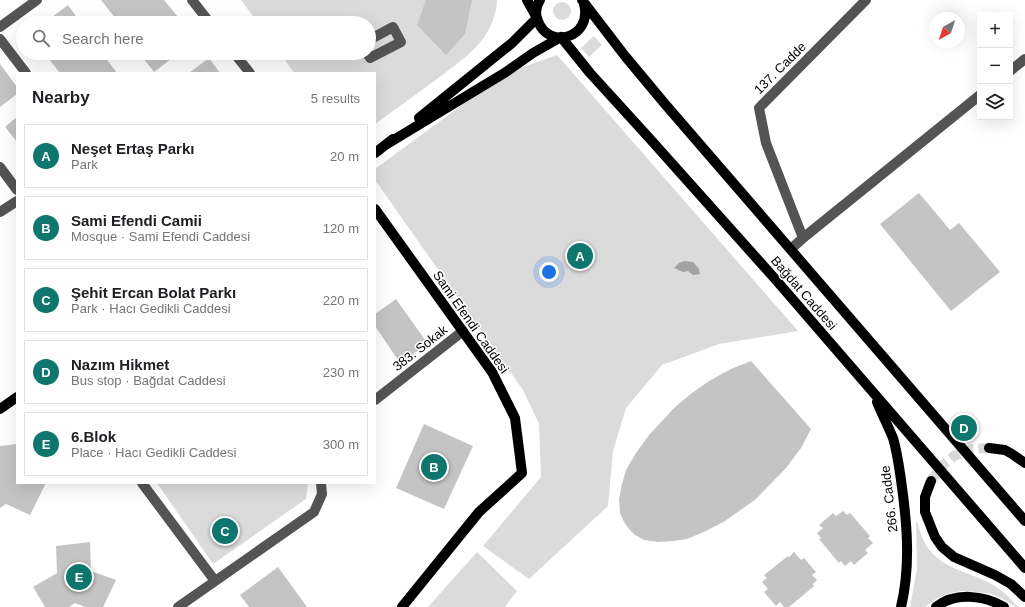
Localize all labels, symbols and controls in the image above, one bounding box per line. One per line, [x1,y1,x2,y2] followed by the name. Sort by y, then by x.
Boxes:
[929,12,965,48] north arrow
[977,12,1013,120] map controls
[977,12,1013,48] button: +
[16,16,376,60] search box
[30,27,52,49] icon: search
[62,30,144,47] text: Search here
[751,39,809,97] street label: 137. Cadde
[977,48,1013,84] button: −
[977,84,1013,120] button: layers
[32,88,90,107] text: Nearby
[311,91,360,106] text: 5 results
[71,140,194,157] text: Neşet Ertaş Parkı
[41,149,51,164] text: A
[330,149,359,164] text: 20 m
[71,157,98,172] text: Park
[71,212,202,229] text: Sami Efendi Camii
[41,221,51,236] text: B
[323,221,359,236] text: 120 m
[71,229,250,244] text: Mosque · Sami Efendi Caddesi
[567,241,593,271] pin: A
[768,253,840,333] street label: Bağdat Caddesi
[539,262,559,282] your location
[430,268,512,376] street label: Sami Efendi Caddesi
[71,284,236,301] text: Şehit Ercan Bolat Parkı
[41,293,51,308] text: C
[323,293,359,308] text: 220 m
[71,301,231,316] text: Park · Hacı Gedikli Caddesi
[390,322,451,374] street label: 383. Sokak
[71,356,169,373] text: Nazım Hikmet
[41,365,51,380] text: D
[323,365,359,380] text: 230 m
[71,373,226,388] text: Bus stop · Bağdat Caddesi
[951,413,977,443] pin: D
[71,428,116,445] text: 6.Blok
[42,437,50,452] text: E
[323,437,359,452] text: 300 m
[71,445,236,460] text: Place · Hacı Gedikli Caddesi
[421,452,447,482] pin: B
[877,465,901,533] street label: 266. Cadde
[212,516,238,546] pin: C
[66,562,92,592] pin: E

